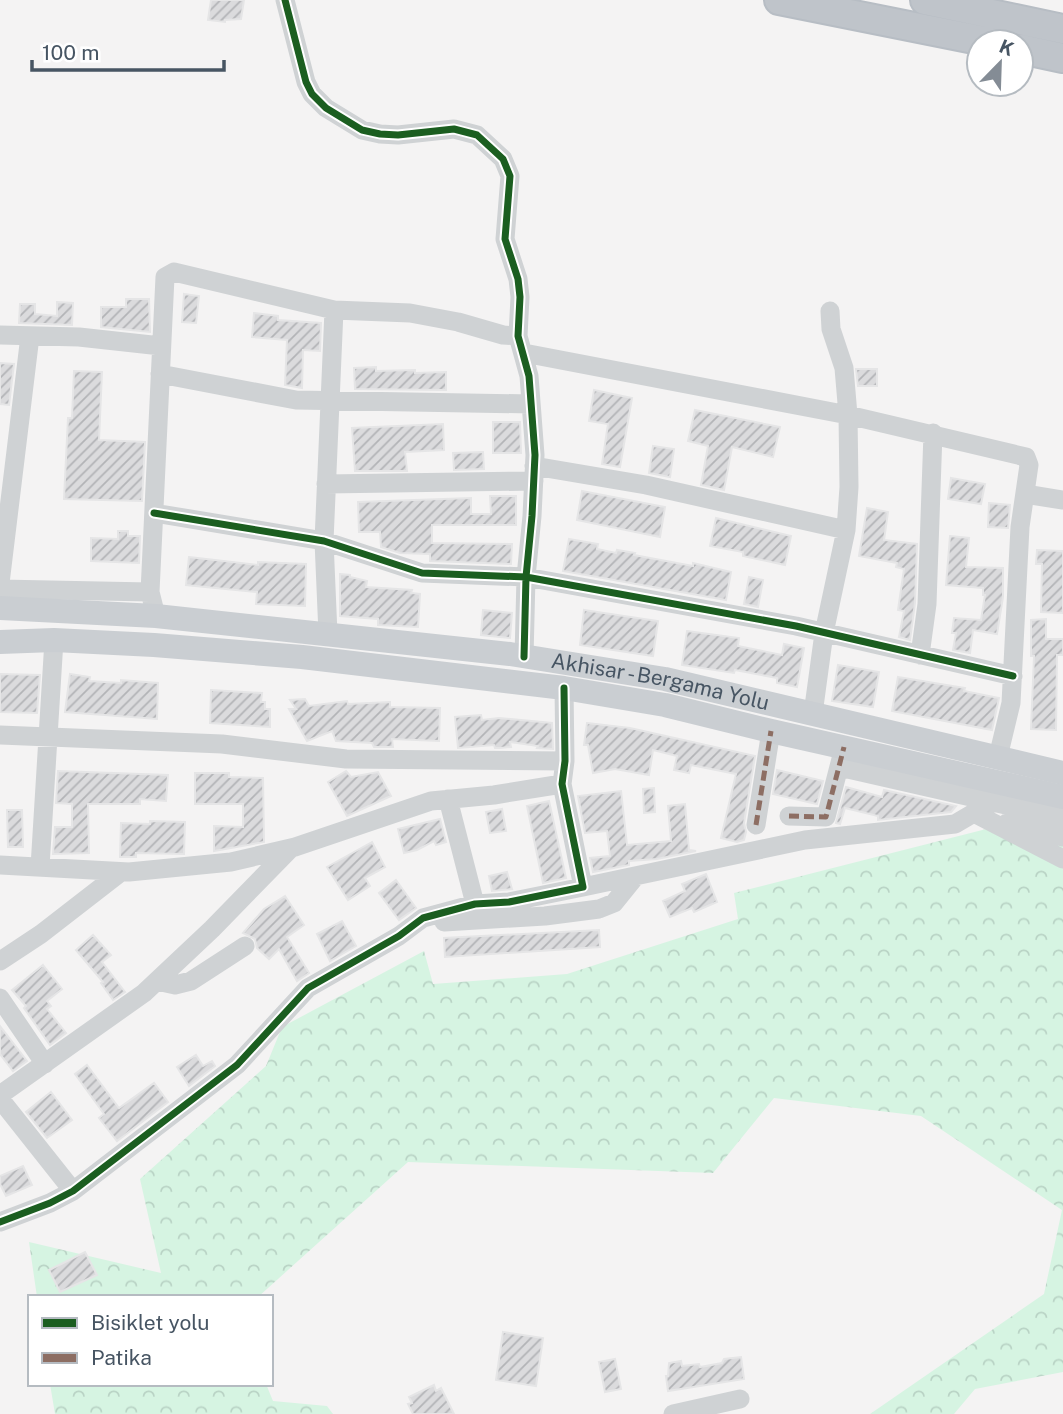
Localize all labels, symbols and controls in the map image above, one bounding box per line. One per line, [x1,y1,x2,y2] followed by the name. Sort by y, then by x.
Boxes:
[32,28,224,72] scale bar
[965,28,1035,98] north arrow
[996,35,1018,60] text: K
[42,40,99,65] text: 100 m
[549,648,772,715] street label: Akhisar - Bergama Yolu
[28,1295,273,1386] legend
[91,1310,210,1335] text: Bisiklet yolu
[91,1345,152,1370] text: Patika

